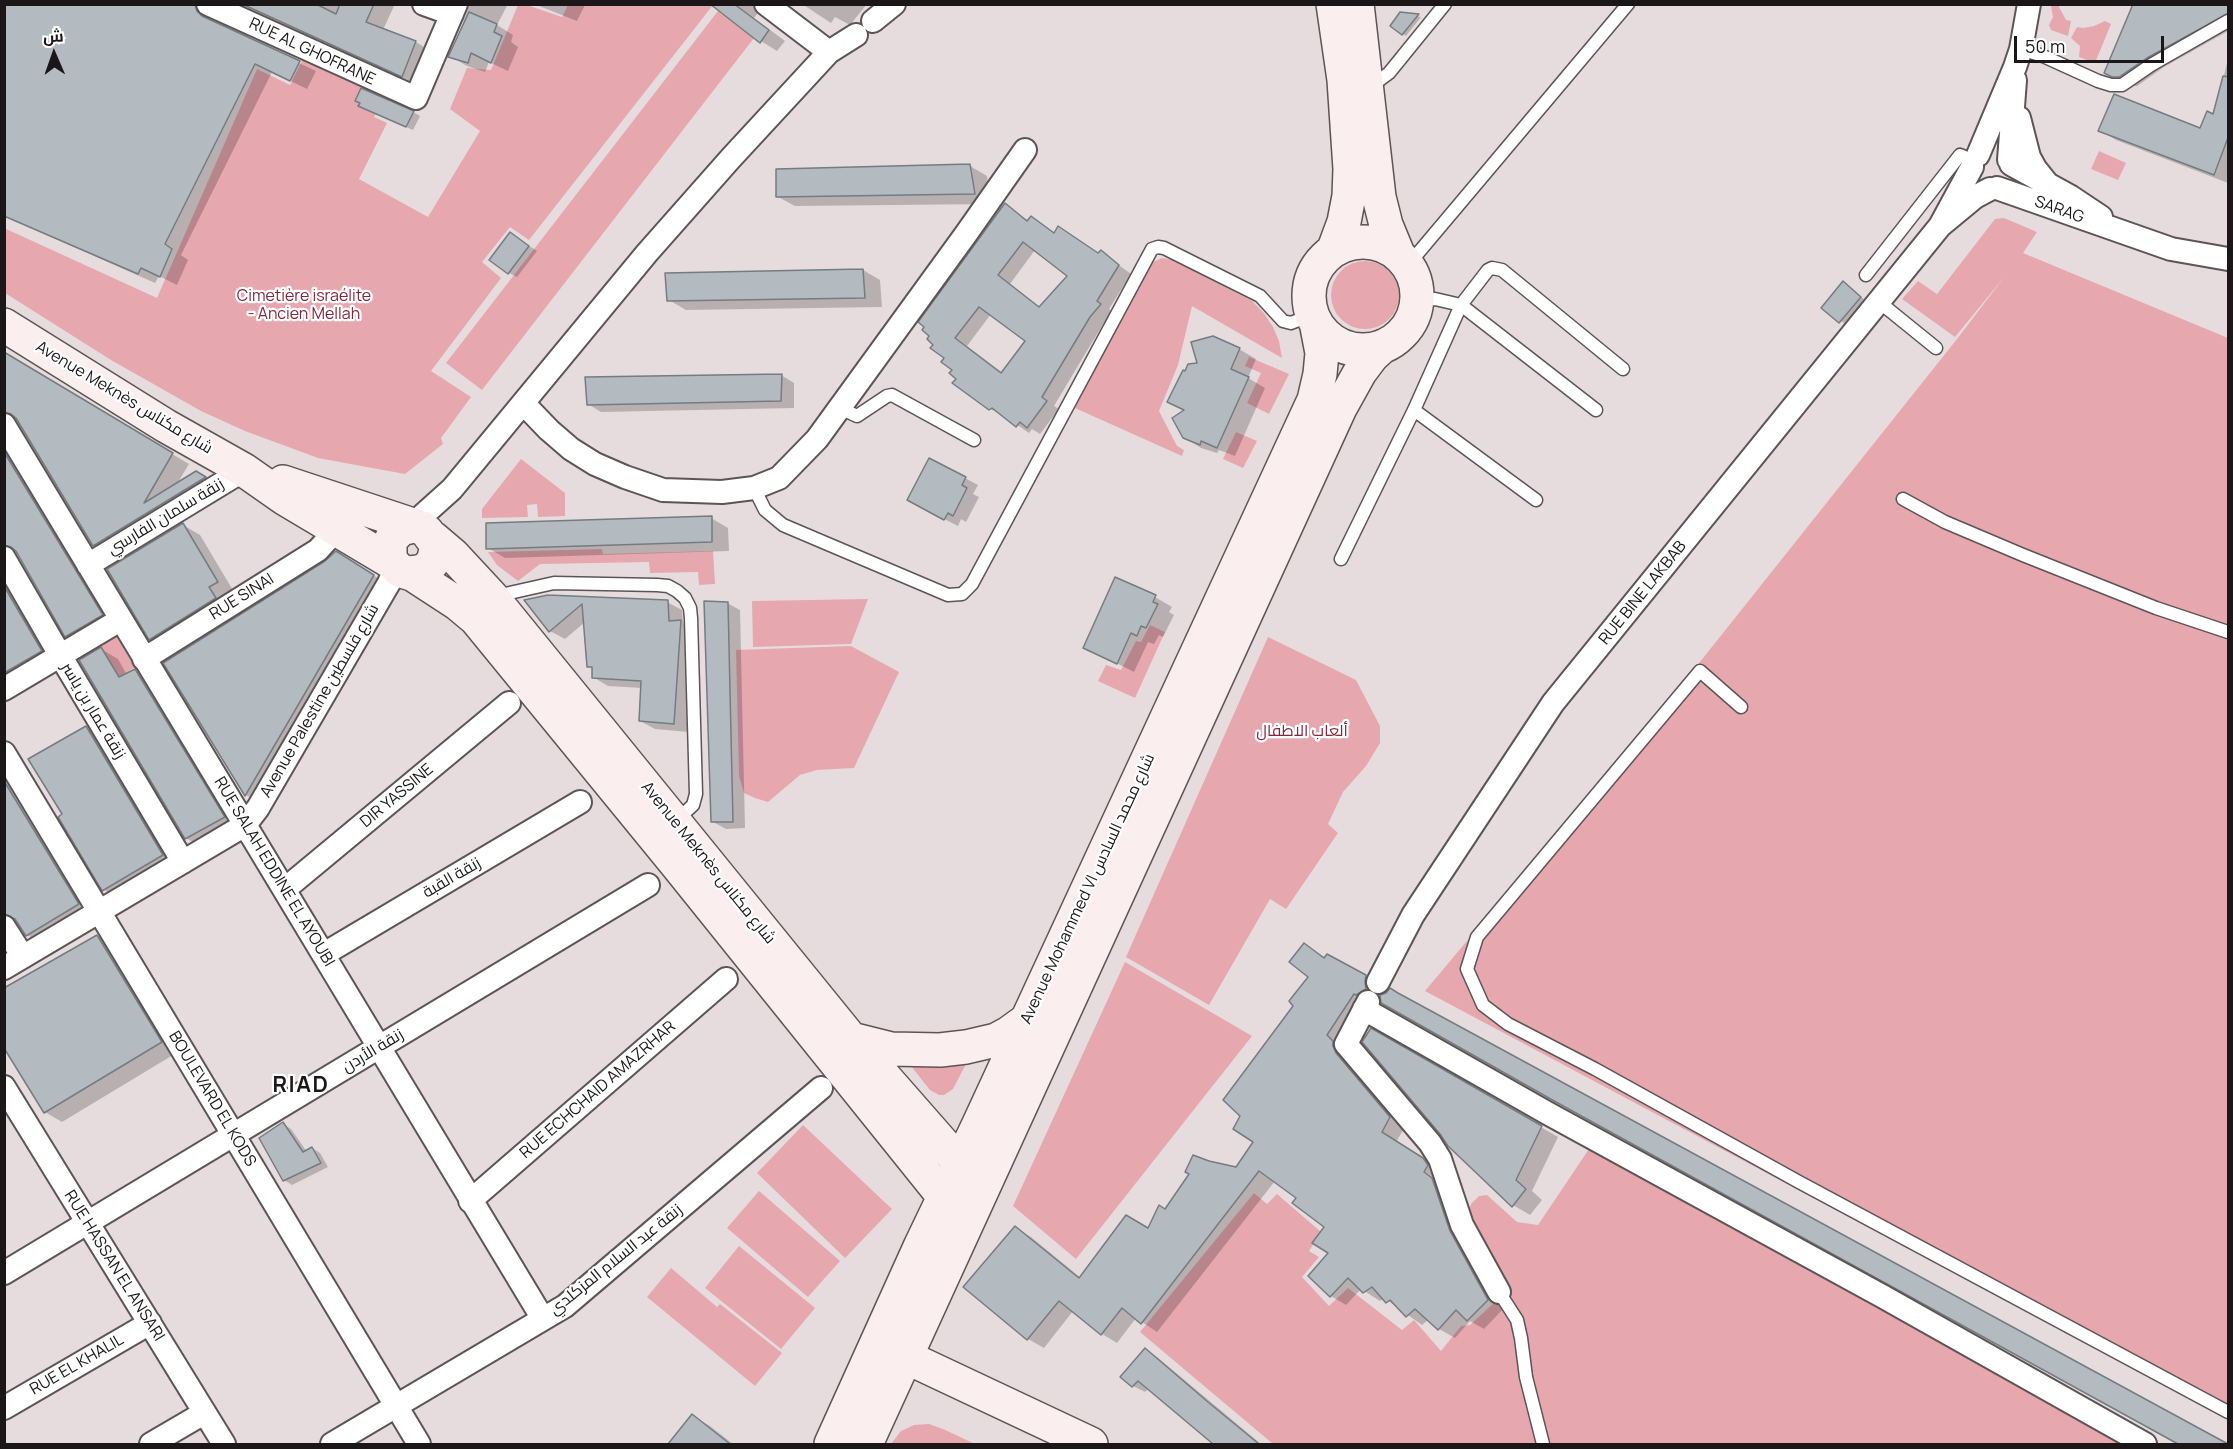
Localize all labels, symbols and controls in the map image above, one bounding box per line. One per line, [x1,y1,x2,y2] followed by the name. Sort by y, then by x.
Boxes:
[246,14,378,90] street label: RUE AL GHOFRANE
[24,24,84,84] north arrow
[2017,24,2167,62] scale bar
[43,25,64,47] text: ش
[2025,34,2065,58] text: 50 m
[2032,192,2086,228] street label: SARAG
[237,287,371,325] park label: Cimetière israélite - Ancien Mellah
[32,338,216,458] street label: Avenue Meknès شارع مكناس
[104,475,228,559] street label: زنقة سلمان الفارسي
[1595,537,1691,649] street label: RUE BINE LAKBAB
[206,570,278,624] street label: RUE SINAI
[257,601,383,801] street label: Avenue Palestine شارع فلسطين
[57,659,129,763] street label: زنقة عمار بن ياسر
[1256,722,1348,742] park label: ألعاب الاطفال
[1017,751,1159,1027] street label: Avenue Mohammed VI شارع محمد السادس
[357,760,437,832] street label: DIR YASSINE
[210,774,338,970] street label: RUE SALAH EDDINE EL AYOUBI
[637,778,779,948] street label: Avenue Meknès شارع مكناس
[419,854,485,902] street label: زنقة القبة
[516,1017,680,1163] street label: RUE ECHCHAID AMAZRHAR
[339,1025,407,1077] street label: زنقة الأردن
[164,1028,260,1170] street label: BOULEVARD EL KODS
[273,1073,329,1099] district label: RIAD
[60,1187,168,1345] street label: RUE HASSAN EL ANSARI
[546,1200,686,1320] street label: زنقة عبد السلام المزكلدي
[27,1330,127,1400] street label: RUE EL KHALIL

